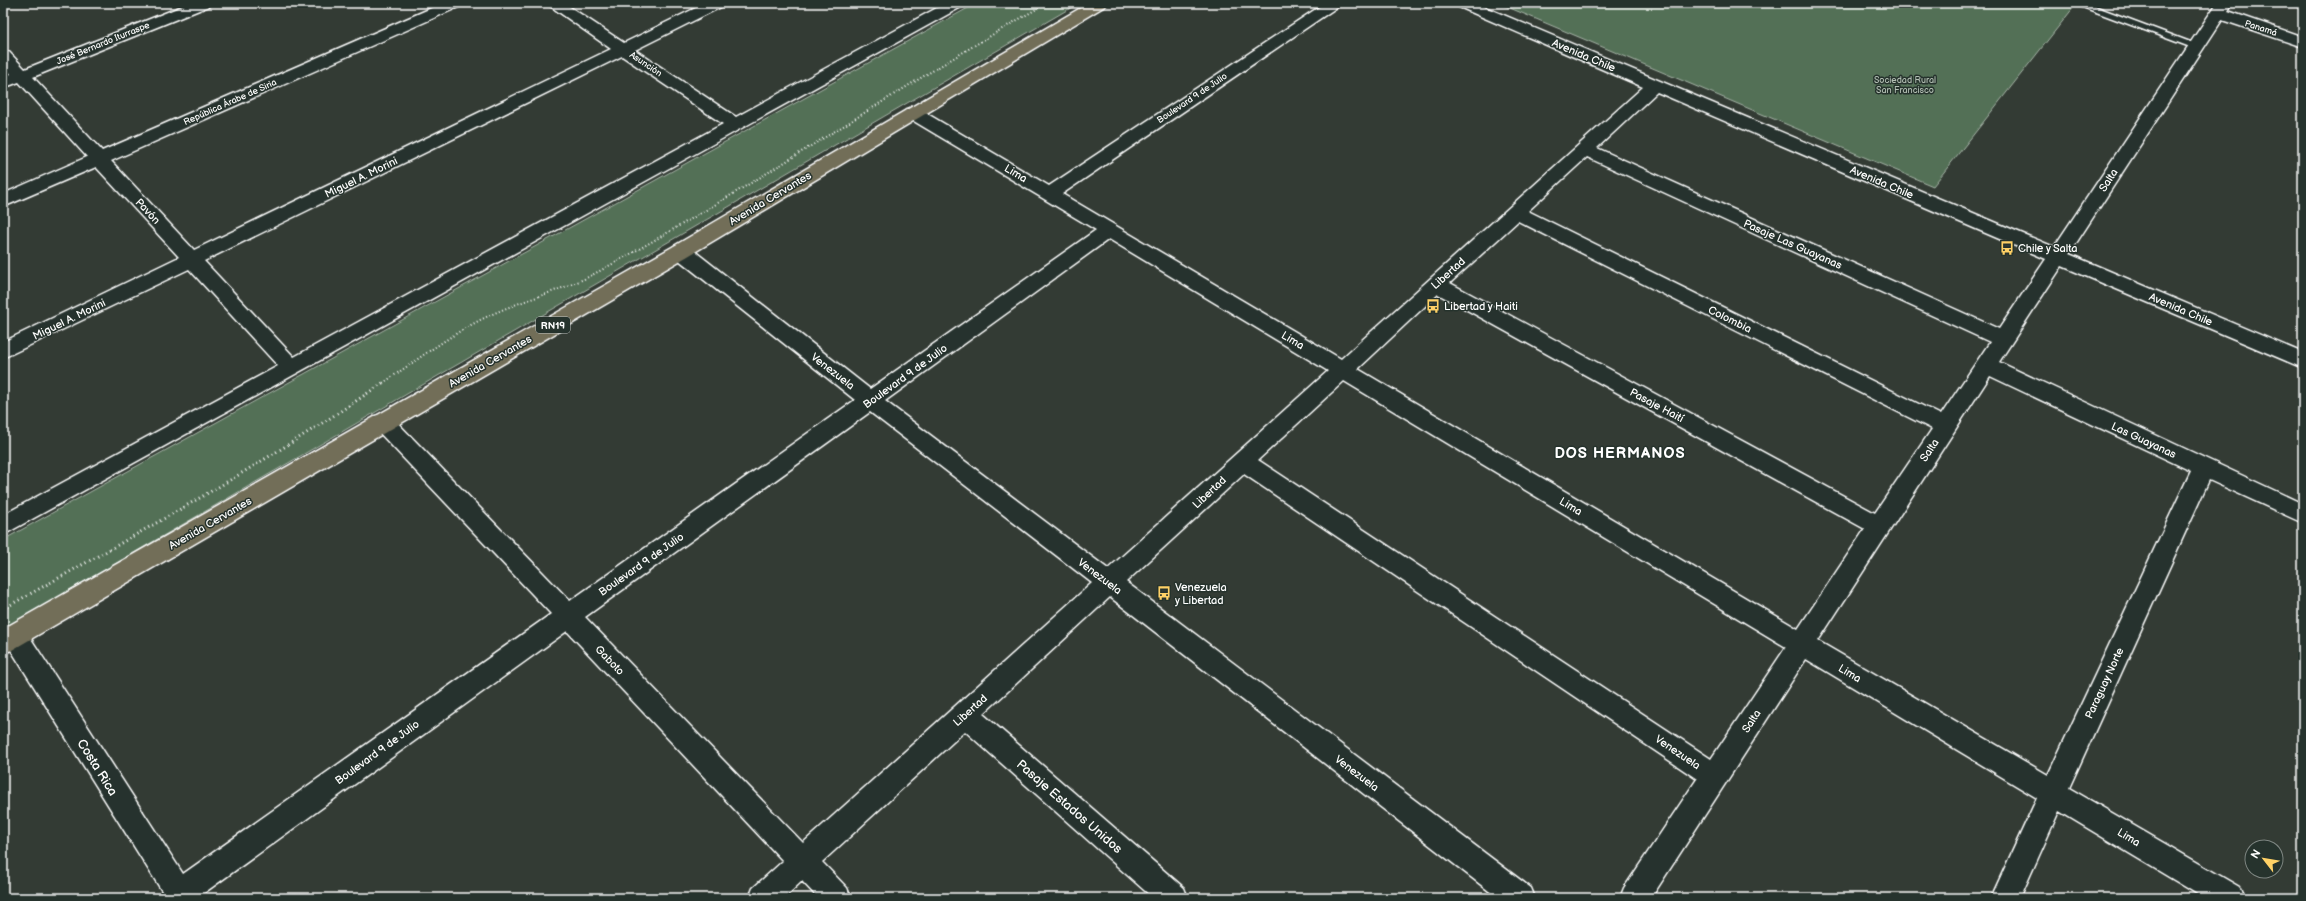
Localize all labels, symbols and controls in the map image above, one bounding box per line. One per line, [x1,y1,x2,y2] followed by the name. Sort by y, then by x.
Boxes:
[2243,18,2278,39] street label: Panamá
[55,19,152,67] street label: José Bernardo Iturraspe
[1550,36,1618,75] street label: Avenida Chile
[627,50,664,79] street label: Asunción
[1155,71,1230,126] street label: Boulevard 9 de Julio
[1874,75,1936,96] park label: Sociedad Rural San Francisco
[182,76,278,128] street label: República Árabe de Siria
[323,154,400,201] street label: Miguel A. Morini
[1002,162,1029,185] street label: Lima
[1848,163,1916,202] street label: Avenida Chile
[2096,166,2121,194] street label: Salta
[727,169,814,228] street label: Avenida Cervantes
[133,196,163,227] street label: Pavón
[1741,217,1845,272] street label: Pasaje Las Guayanas
[1999,240,2015,256] bus stop icon: Chile y Salta
[2018,242,2078,255] place label: Chile y Salta
[1429,255,1468,292] street label: Libertad
[2147,290,2215,329] street label: Avenida Chile
[31,296,108,343] street label: Miguel A. Morini
[1425,298,1441,314] bus stop icon: Libertad y Haiti
[1444,300,1518,313] place label: Libertad y Haiti
[1706,303,1754,336] street label: Colombia
[536,317,570,333] road number: RN19
[1279,329,1306,352] street label: Lima
[447,332,534,390] street label: Avenida Cervantes
[861,342,950,411] street label: Boulevard 9 de Julio
[808,350,857,392] street label: Venezuela
[1628,386,1686,425] street label: Pasaje Haití
[2109,420,2179,461] street label: Las Guayanas
[1917,436,1942,464] street label: Salta
[1554,444,1686,463] district label: DOS HERMANOS
[1190,474,1229,511] street label: Libertad
[167,494,254,552] street label: Avenida Cervantes
[1557,495,1584,518] street label: Lima
[596,530,686,599] street label: Boulevard 9 de Julio
[1075,556,1124,597] street label: Venezuela
[1174,581,1227,607] place label: Venezuela y Libertad
[1156,585,1172,601] bus stop icon: Venezuela y Libertad
[592,643,627,678] street label: Gaboto
[2082,645,2127,721] street label: Paraguay Norte
[1836,662,1863,685] street label: Lima
[951,692,990,729] street label: Libertad
[1739,707,1764,735] street label: Salta
[333,718,422,787] street label: Boulevard 9 de Julio
[1653,733,1703,772] street label: Venezuela
[73,736,121,799] street label: Costa Rica
[1332,753,1381,794] street label: Venezuela
[1013,756,1126,857] street label: Pasaje Estados Unidos
[2115,826,2142,849] street label: Lima
[2244,839,2284,879] north arrow
[2248,847,2264,861] text: N

